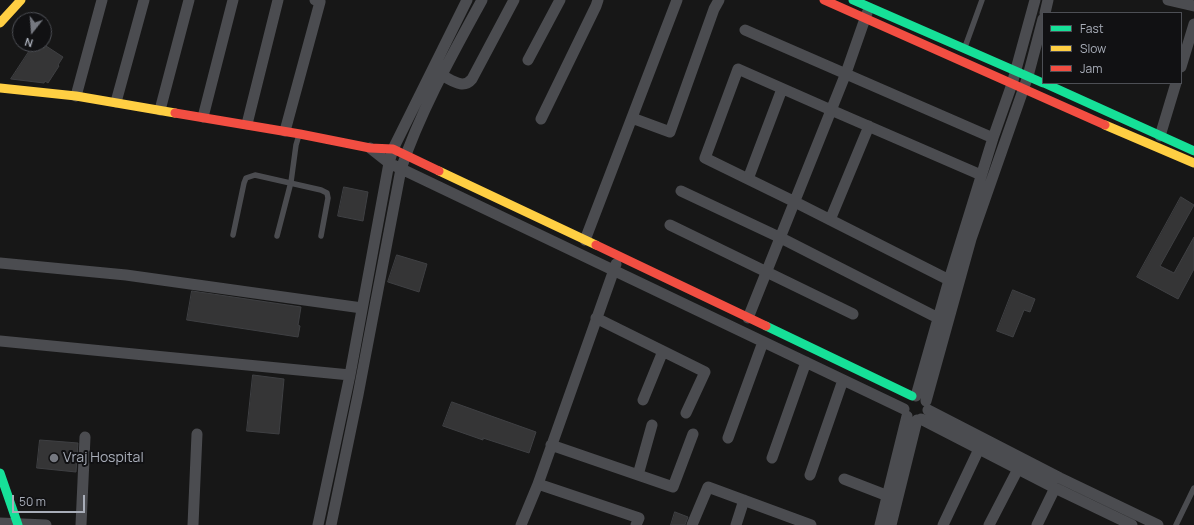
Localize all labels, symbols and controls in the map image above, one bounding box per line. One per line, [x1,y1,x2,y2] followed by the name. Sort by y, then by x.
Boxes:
[12,12,52,52] north arrow
[1042,12,1182,84] legend
[1080,20,1104,37] text: Fast
[23,35,35,51] text: N
[1080,40,1106,57] text: Slow
[1080,60,1102,77] text: Jam
[63,450,144,466] place label: Vraj Hospital
[48,452,60,464] marker: Vraj Hospital
[14,487,87,513] scale bar
[19,493,46,510] text: 50 m

